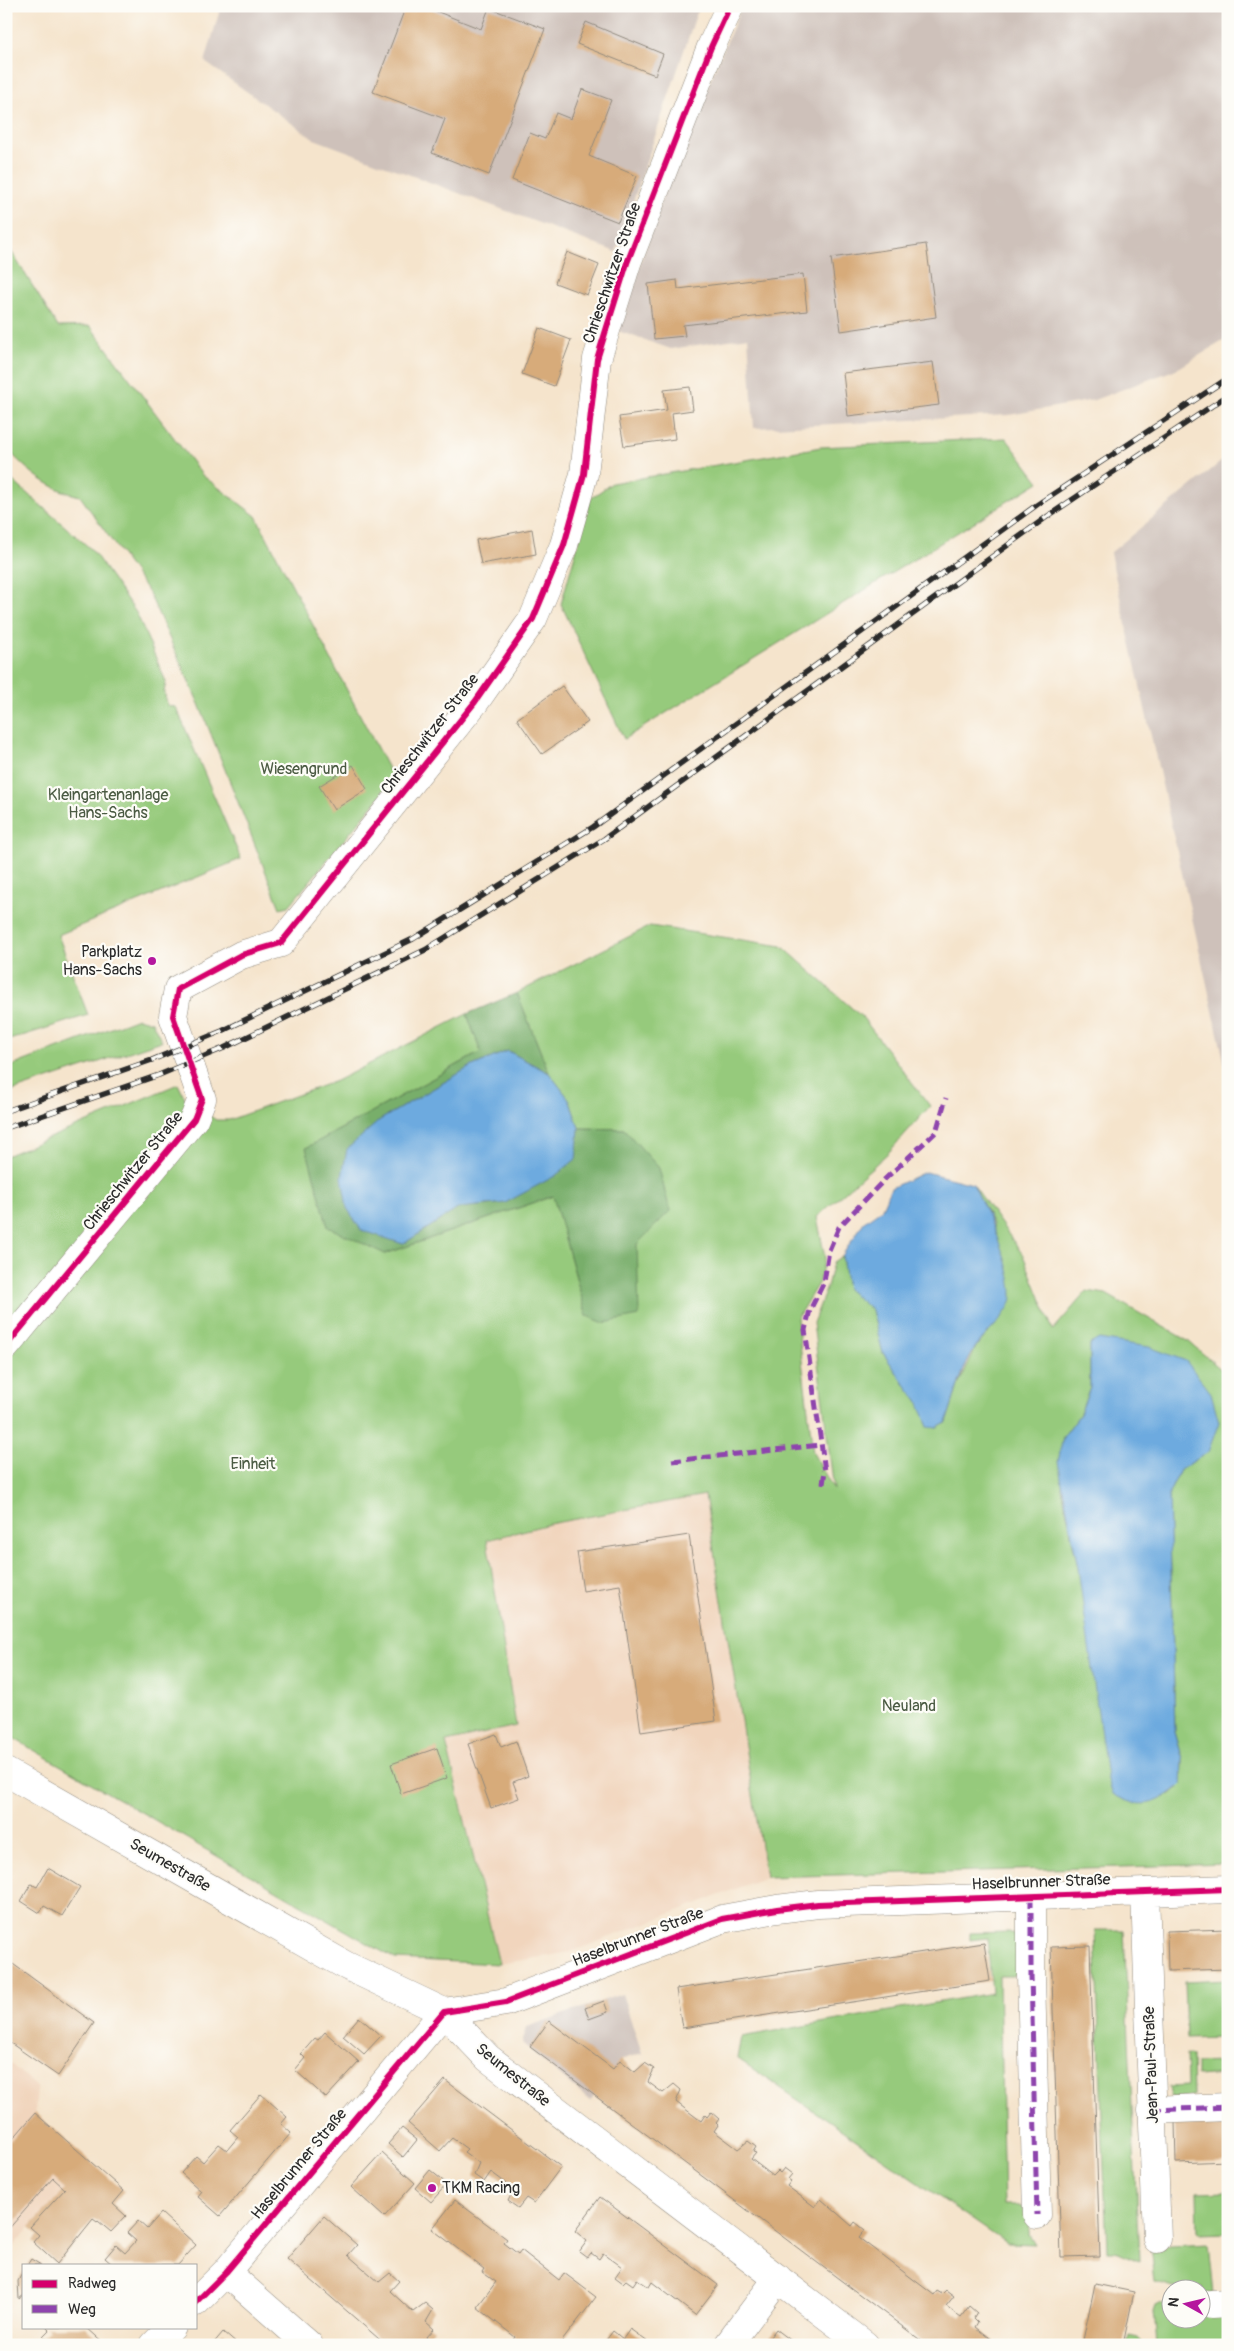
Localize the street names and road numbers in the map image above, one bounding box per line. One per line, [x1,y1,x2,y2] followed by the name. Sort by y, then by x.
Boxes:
[579,200,646,346] street label: Chrieschwitzer Straße
[377,670,483,798] street label: Chrieschwitzer Straße
[79,1107,187,1235] street label: Chrieschwitzer Straße
[126,1834,214,1896] street label: Seumestraße
[971,1870,1111,1894] street label: Haselbrunner Straße
[570,1903,706,1971] street label: Haselbrunner Straße
[1139,2006,1163,2124] street label: Jean-Paul-Straße
[472,2039,554,2111] street label: Seumestraße
[247,2104,351,2224] street label: Haselbrunner Straße

